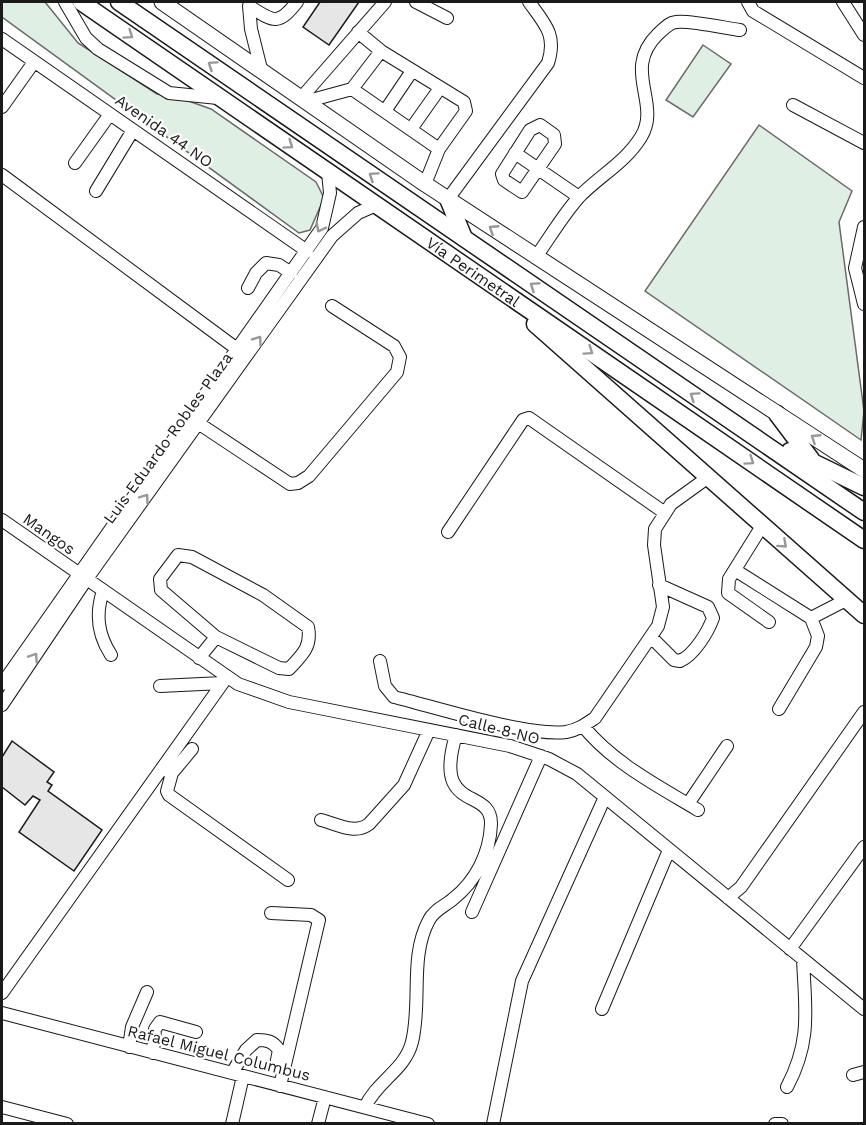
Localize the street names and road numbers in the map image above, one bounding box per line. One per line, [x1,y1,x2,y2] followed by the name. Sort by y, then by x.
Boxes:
[112,90,216,172] street label: Avenida 44 NO
[423,233,524,311] street label: Vía Perimetral
[99,349,237,527] street label: Luis Eduardo Robles Plaza
[19,509,79,559] street label: Mangos
[456,710,542,748] street label: Calle 8 NO
[126,1021,312,1085] street label: Rafael Miguel Columbus

